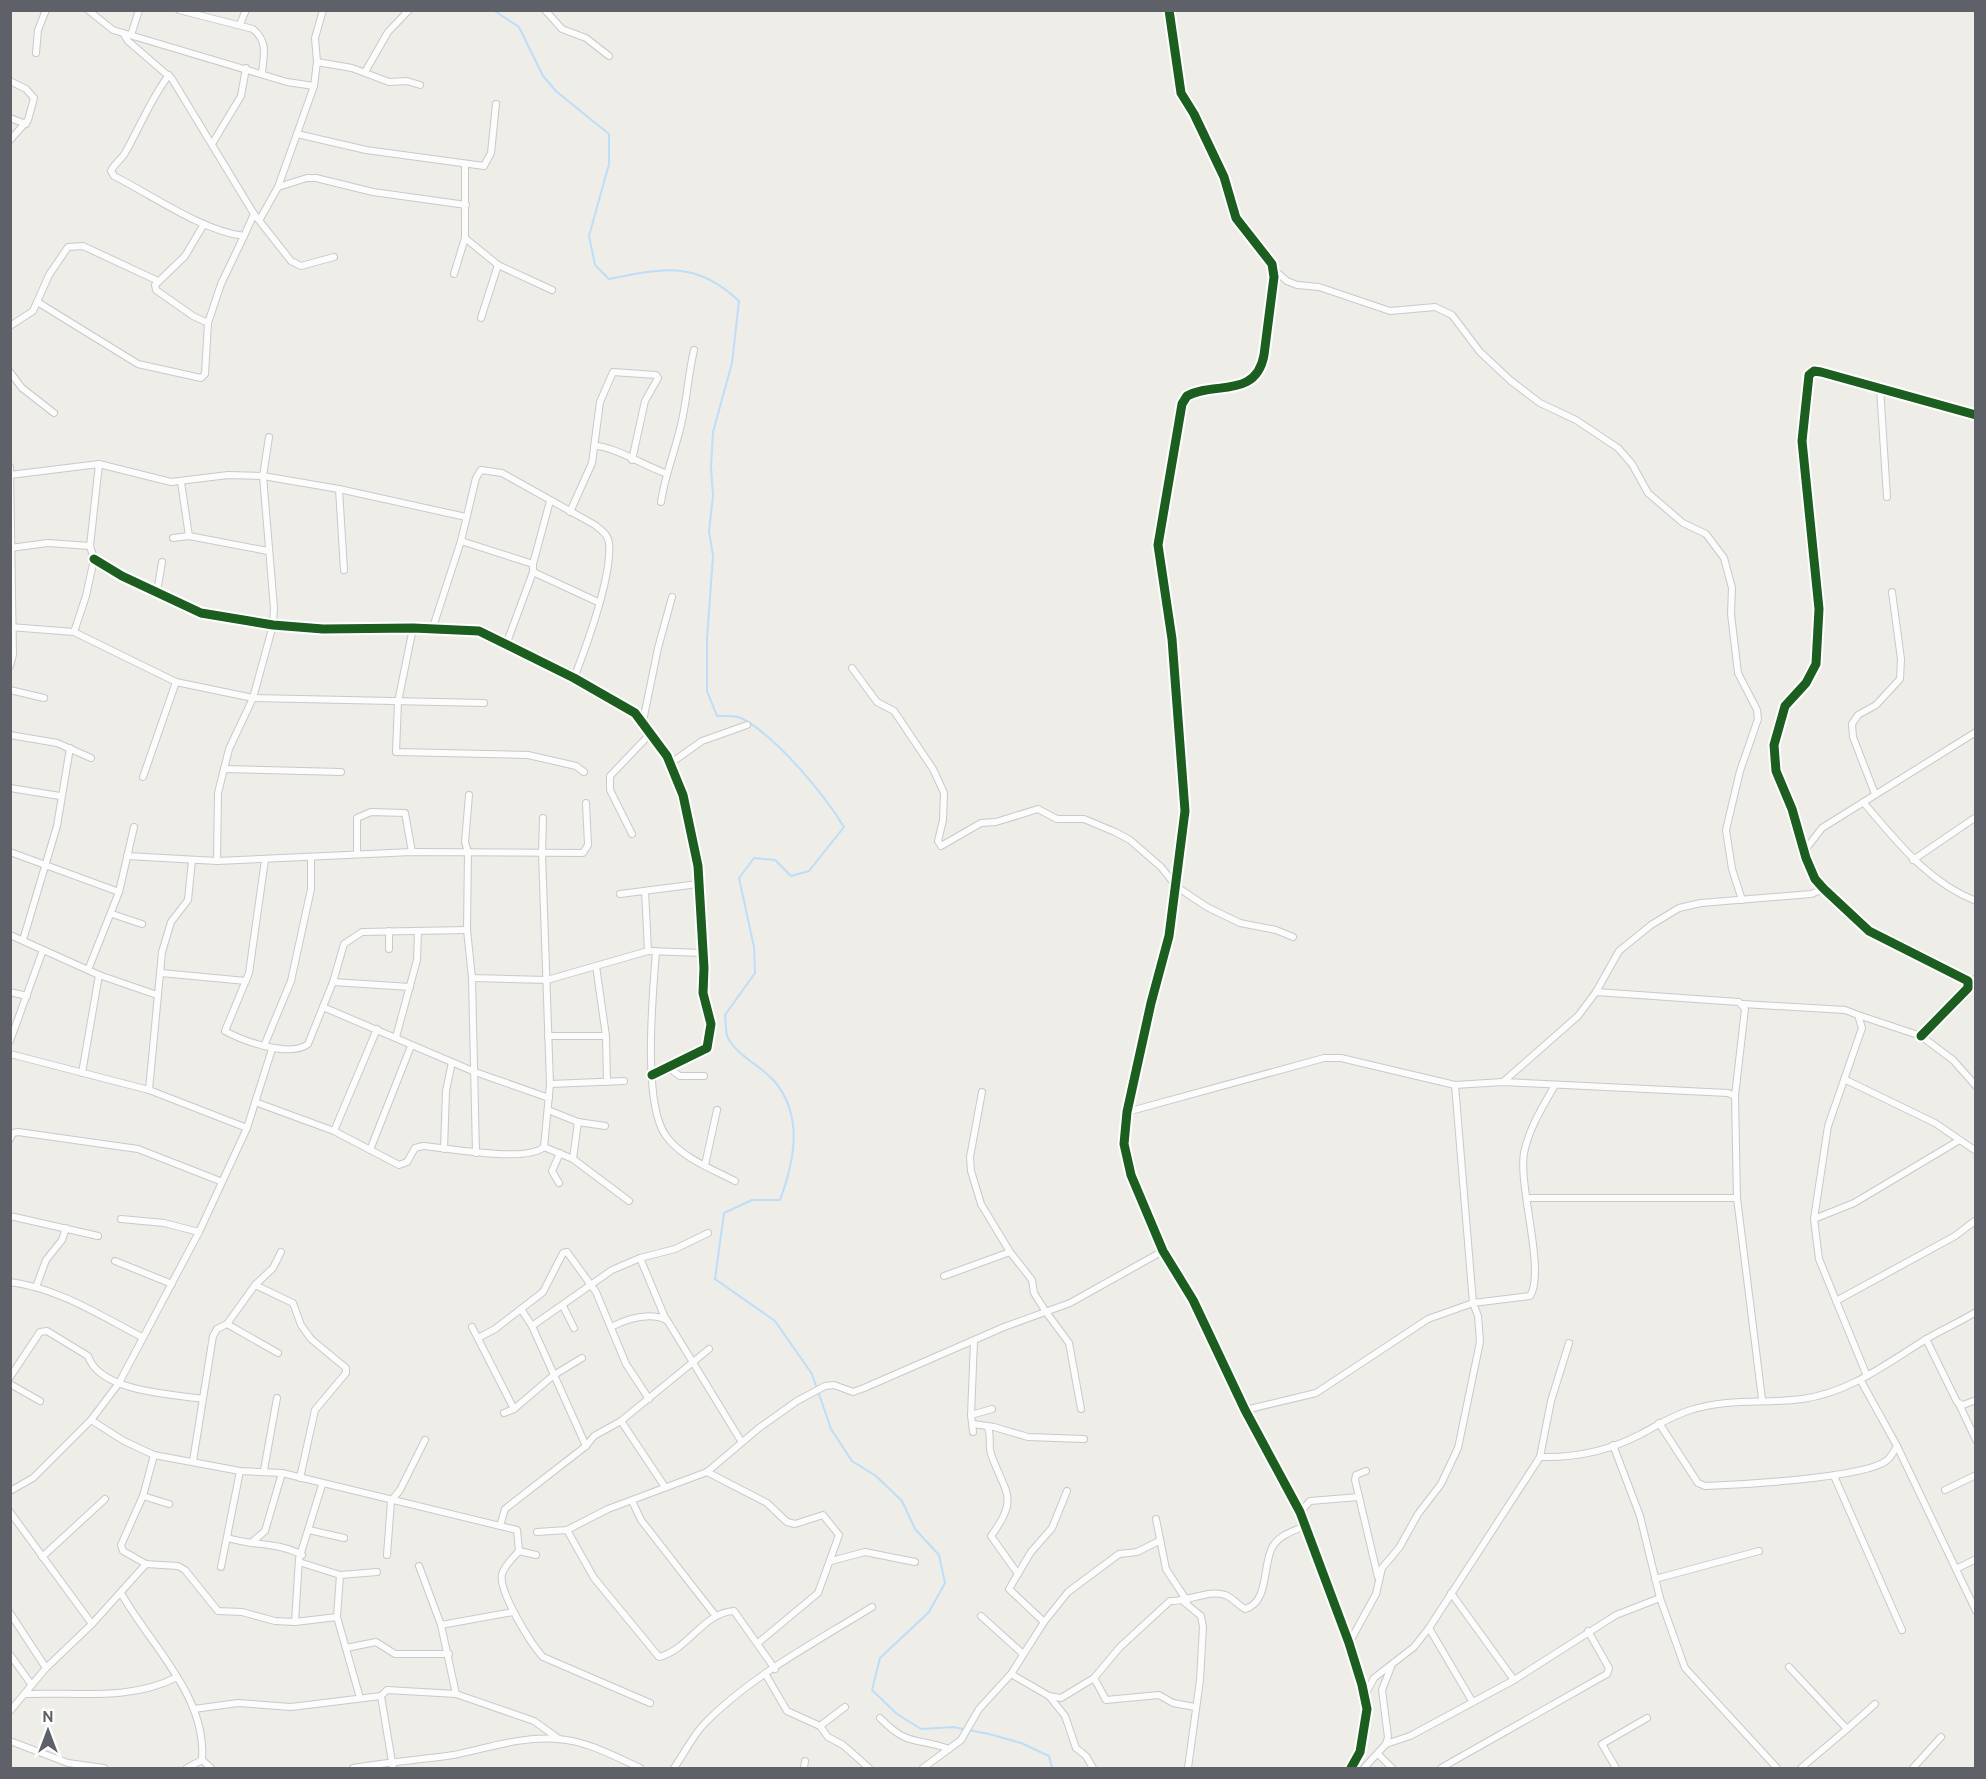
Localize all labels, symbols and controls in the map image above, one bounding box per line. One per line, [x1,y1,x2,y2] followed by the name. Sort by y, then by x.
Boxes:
[18,1701,78,1761] north arrow
[42,1707,54,1726] text: N

